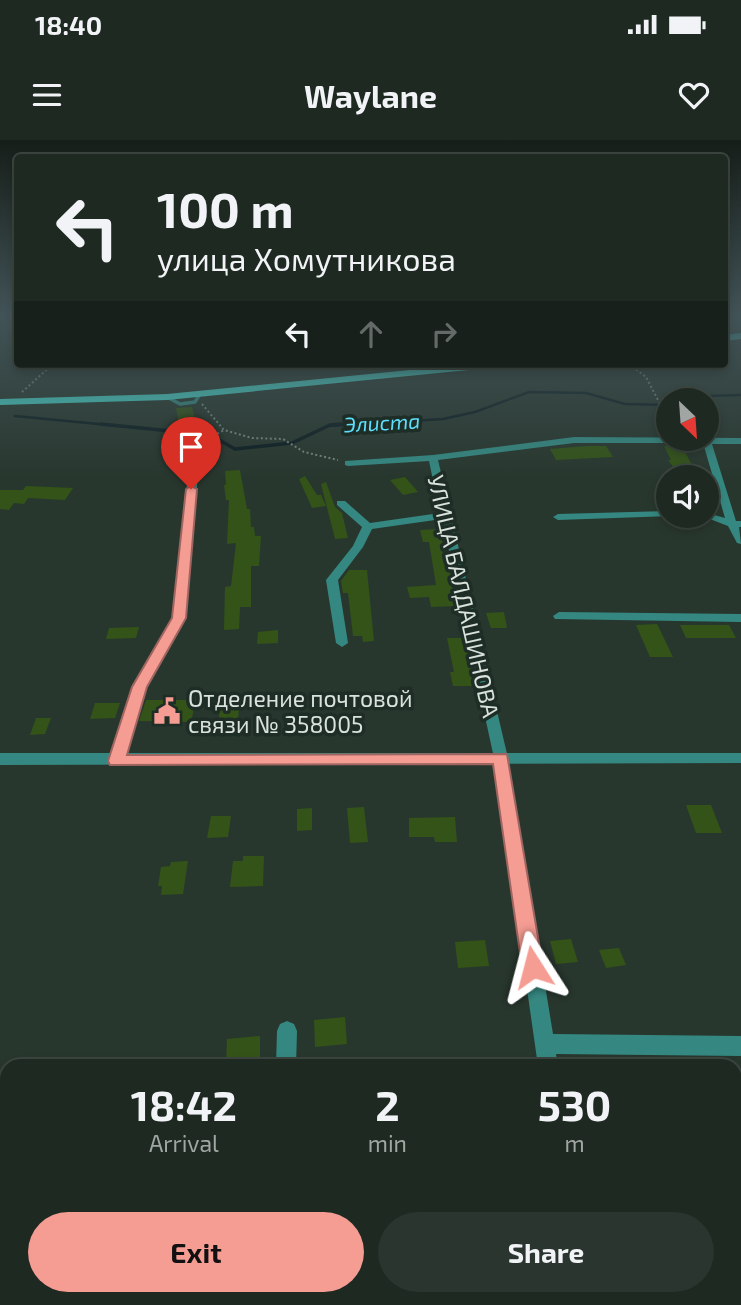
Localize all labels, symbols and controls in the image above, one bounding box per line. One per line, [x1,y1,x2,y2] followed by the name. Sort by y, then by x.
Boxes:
[35,9,102,40] text: 18:40
[28,76,66,114] icon: menu
[304,76,437,114] text: Waylane
[675,76,713,114] icon: heart
[157,179,294,238] text: 100 m
[42,182,133,273] icon: left
[157,239,456,277] text: улица Хомутникова
[279,315,317,353] icon: left
[352,315,390,353] icon: ahead
[425,315,463,353] icon: right
[656,388,719,452] north arrow
[656,388,719,528] map controls
[343,408,421,436] water label: Элиста
[161,417,221,489] pin
[172,428,210,466] icon: arrive
[656,465,719,528] button: sound
[422,472,506,721] street label: УЛИЦА БАЛДАШИНОВА
[188,684,412,738] place label: Отделение почтовой связи № 358005
[152,696,182,726] public building icon: Отделение почтовой связи № 358005
[496,930,570,1004] position arrow
[131,1079,237,1129] text: 18:42
[375,1079,400,1129] text: 2
[538,1079,611,1129] text: 530
[149,1129,219,1157] text: Arrival
[368,1129,407,1157] text: min
[564,1129,585,1157] text: m
[28,1212,364,1292] button: Exit
[378,1212,714,1292] button: Share

